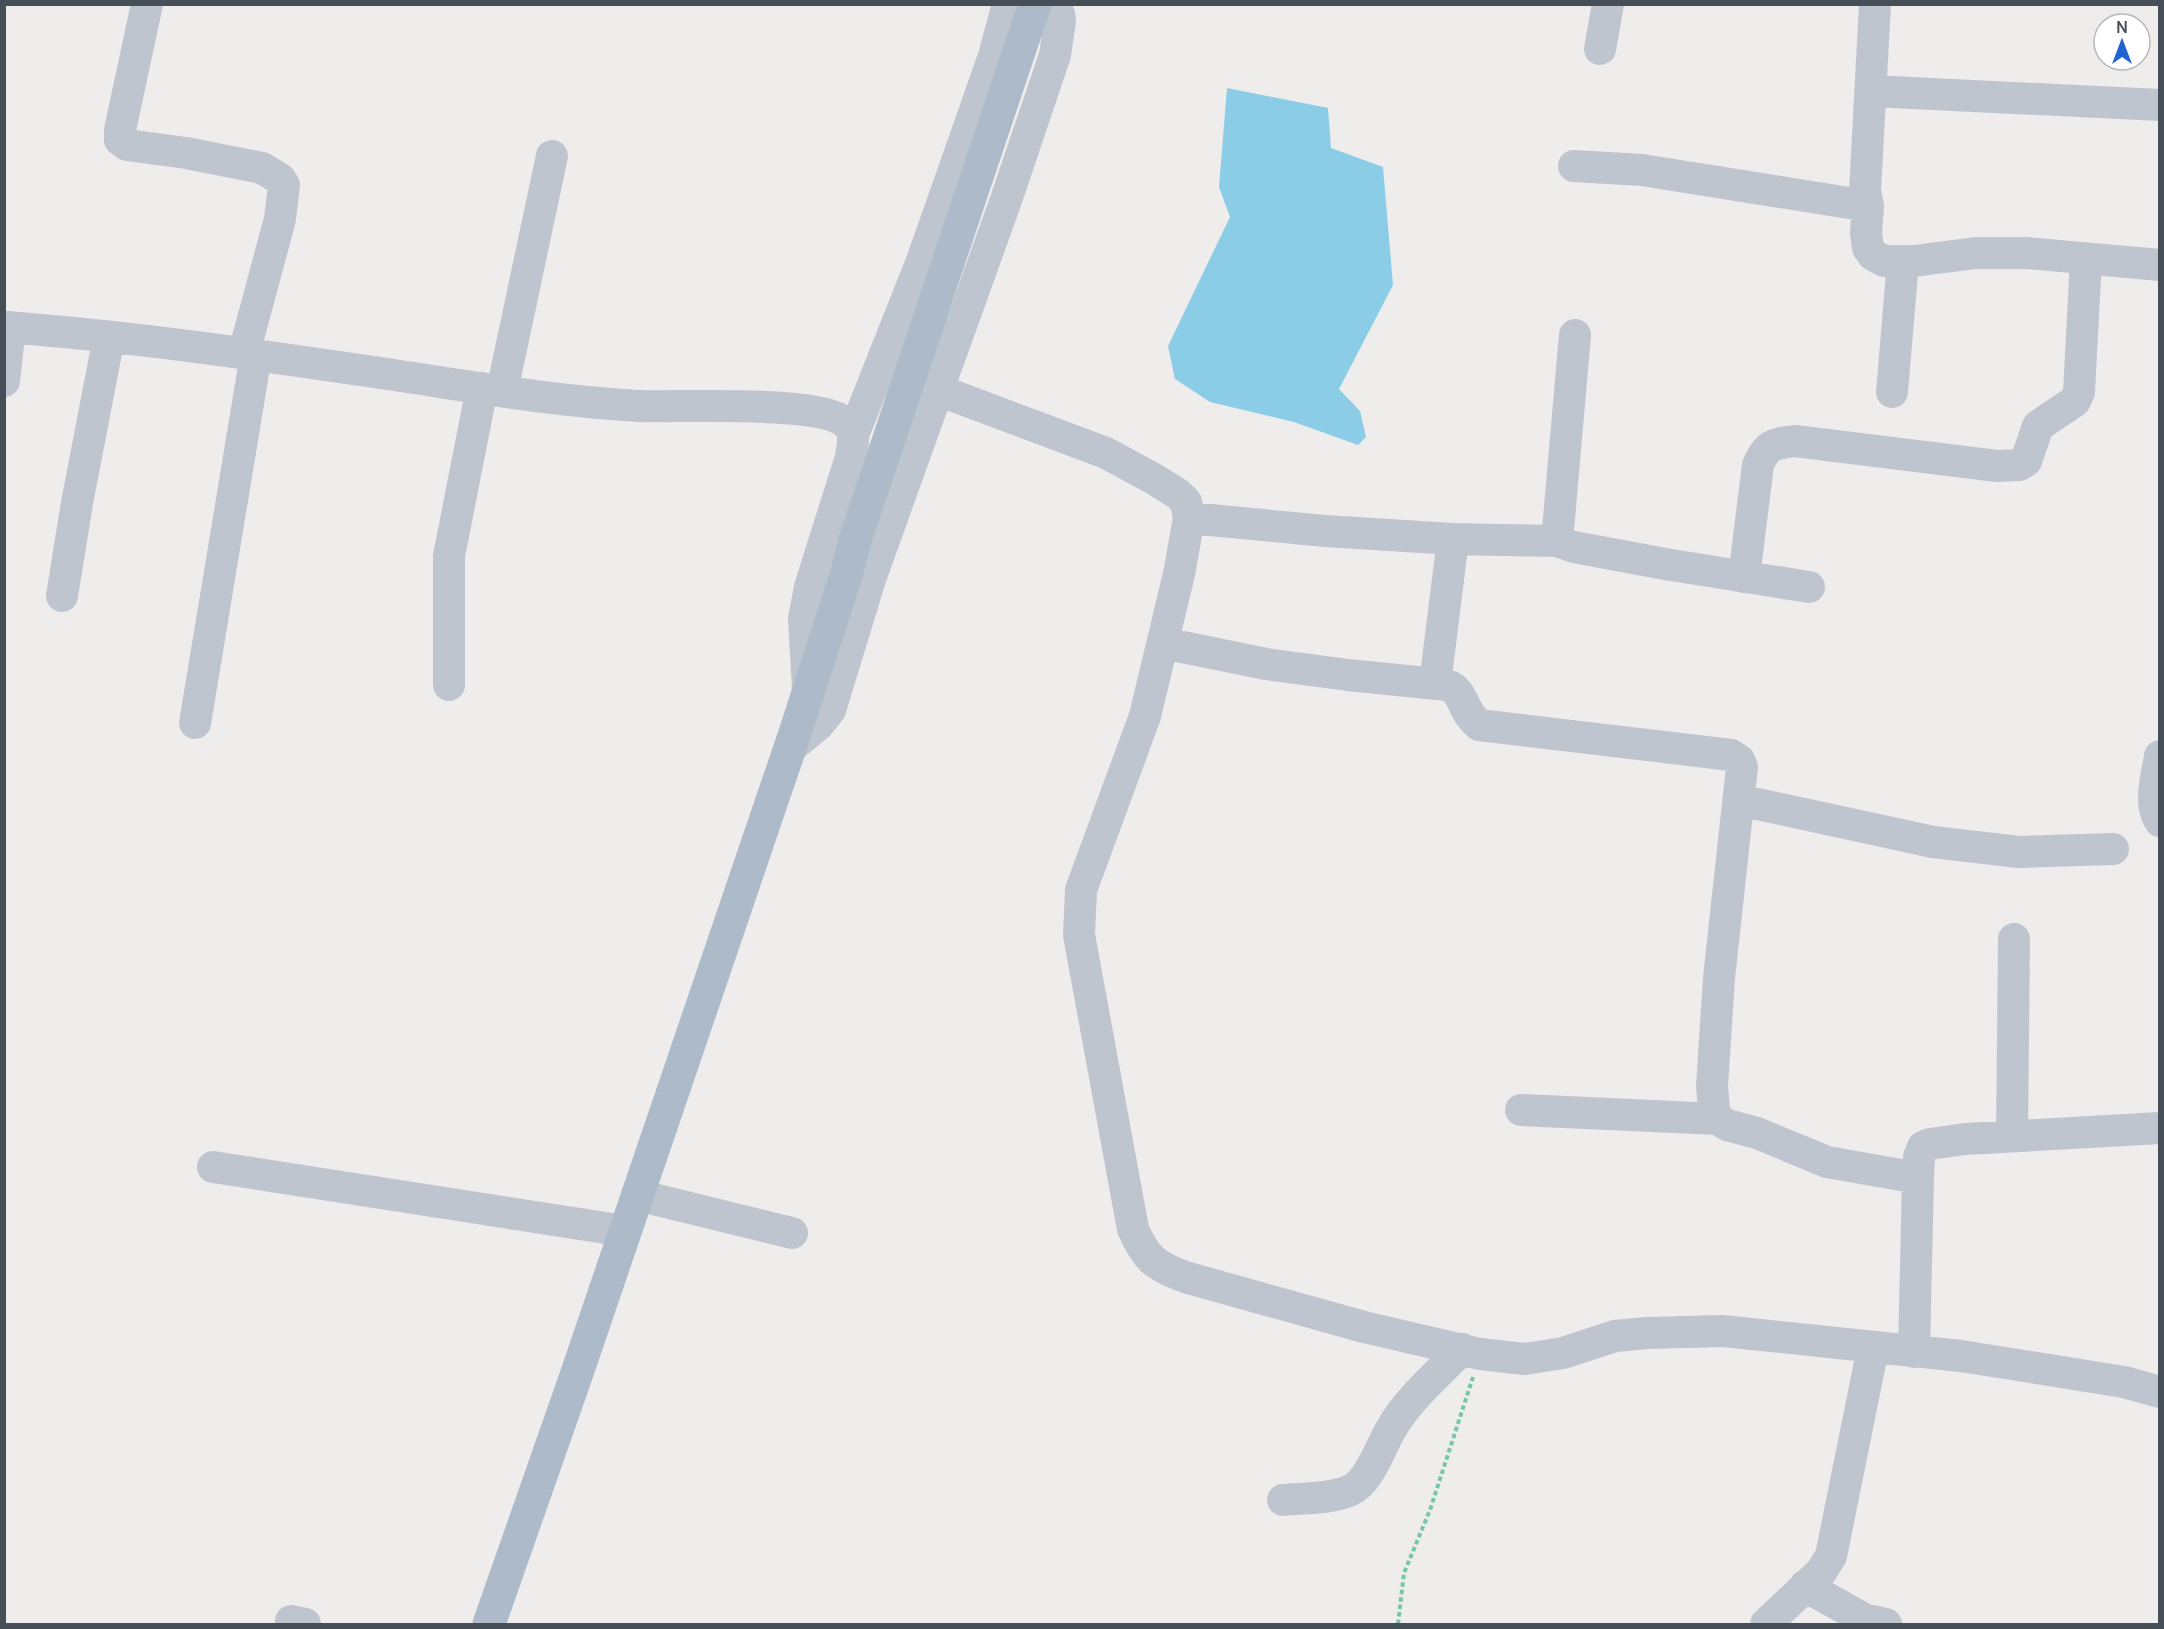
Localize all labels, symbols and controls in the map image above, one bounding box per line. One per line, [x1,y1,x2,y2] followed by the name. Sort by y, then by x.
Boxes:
[2092,12,2152,72] north arrow
[2116,16,2128,38] text: N

